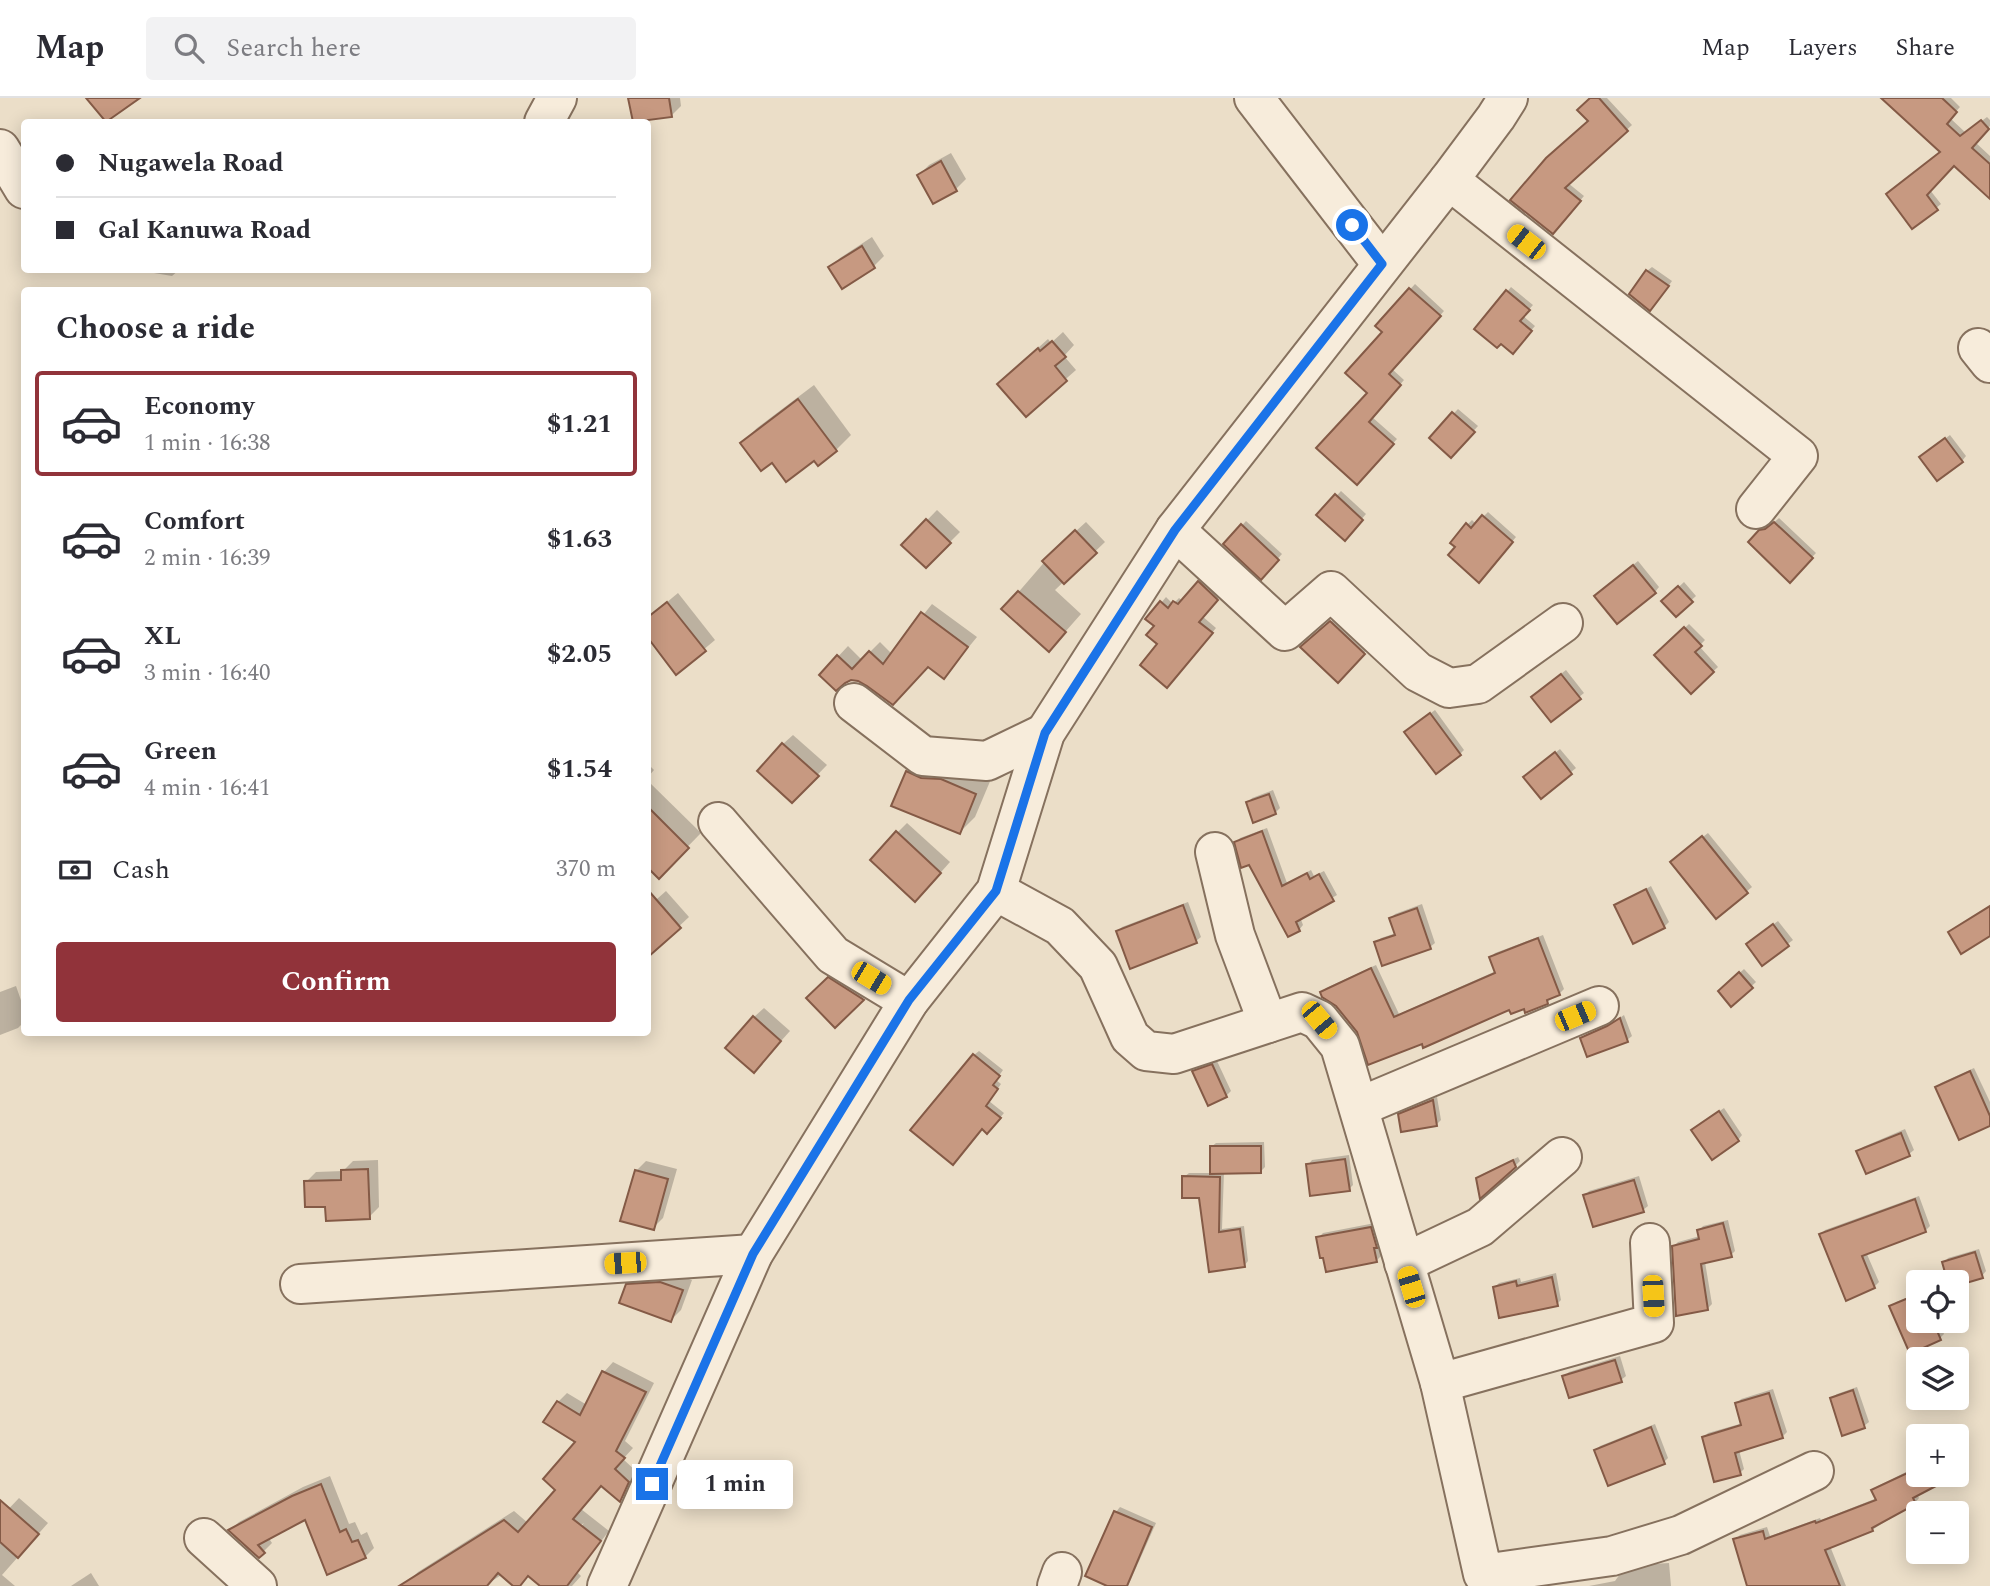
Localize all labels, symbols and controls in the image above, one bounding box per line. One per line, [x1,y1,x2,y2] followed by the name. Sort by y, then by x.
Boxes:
[146,17,636,80] search box
[35,23,104,73] text: Map
[226,28,361,68] text: Search here
[170,29,208,67] icon: search
[1701,30,1750,66] text: Map
[1788,30,1858,66] text: Layers
[1896,30,1955,66] text: Share
[98,143,284,183] text: Nugawela Road
[1336,209,1368,241] route start
[98,210,311,250] text: Gal Kanuwa Road
[1503,221,1550,263] car
[56,304,255,353] text: Choose a ride
[144,386,254,426] text: Economy
[60,392,123,455] icon: car
[547,404,612,444] text: $1.21
[144,426,271,461] text: 1 min · 16:38
[144,501,245,541] text: Comfort
[60,507,123,570] icon: car
[547,519,612,559] text: $1.63
[144,541,271,576] text: 2 min · 16:39
[144,616,181,656] text: XL
[60,622,123,685] icon: car
[547,634,612,674] text: $2.05
[144,656,271,691] text: 3 min · 16:40
[144,731,217,771] text: Green
[60,737,123,800] icon: car
[547,749,612,789] text: $1.54
[144,771,271,806] text: 4 min · 16:41
[112,850,170,890] text: Cash
[56,851,94,889] icon: cash
[556,852,616,887] text: 370 m
[56,942,616,1022] button: Confirm
[848,958,895,998] car
[1298,997,1341,1043] car
[1552,998,1599,1034] car
[604,1251,647,1275] car
[1395,1264,1428,1310] car
[1906,1270,1969,1564] map controls
[1906,1270,1969,1333] button: locate
[1642,1274,1665,1318] car
[1906,1347,1969,1410] button: layers
[1906,1424,1969,1487] button: +
[676,1460,792,1508] callout: 1 min
[704,1467,766,1502] text: 1 min
[636,1468,668,1500] route end
[1906,1501,1969,1564] button: −

